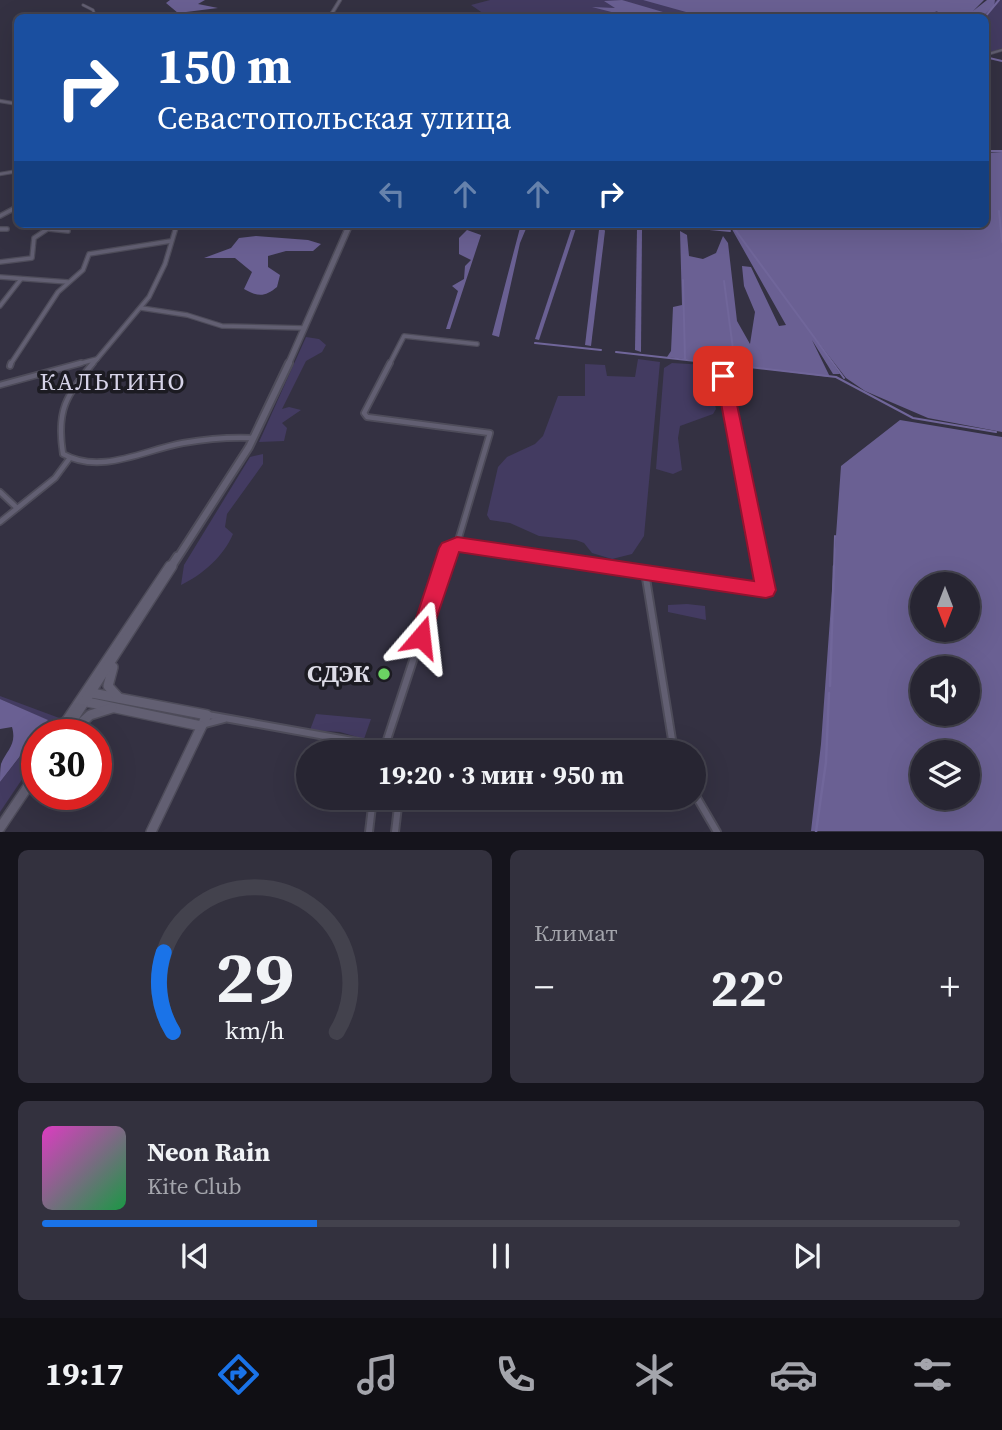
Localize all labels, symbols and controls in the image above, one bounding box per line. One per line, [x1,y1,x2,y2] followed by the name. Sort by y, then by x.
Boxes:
[157,32,292,99] text: 150 m
[42,42,133,133] icon: right
[157,96,511,140] text: Севастопольская улица
[373,175,411,213] icon: left
[446,175,484,213] icon: ahead
[519,175,557,213] icon: ahead
[592,175,630,213] icon: right
[693,346,753,406] pin
[704,357,742,395] icon: arrive
[39,365,187,398] district label: КАЛЬТИНО
[910,572,980,642] north arrow
[910,572,980,810] map controls
[384,600,458,674] position arrow
[910,656,980,726] button: sound
[307,657,370,690] place label: СДЭК
[376,666,392,682] marker: СДЭК
[21,719,112,810] speed limit sign: 30
[910,740,980,810] button: layers
[378,757,624,793] text: 19:20 · 3 мин · 950 m
[534,917,618,949] text: Климат
[216,928,294,1027] text: 29
[710,952,784,1023] text: 22°
[534,961,554,1013] text: −
[940,961,960,1013] text: +
[225,1013,285,1047] text: km/h
[147,1134,270,1170] text: Neon Rain
[147,1170,242,1202] text: Kite Club
[176,1237,214,1275] icon: previous
[482,1237,520,1275] icon: pause
[788,1237,826,1275] icon: next
[214,1350,263,1399] icon: directions
[353,1350,402,1399] icon: music
[491,1350,540,1399] icon: phone
[630,1350,679,1399] icon: climate
[769,1350,818,1399] icon: car
[908,1350,957,1399] icon: filters
[45,1352,124,1396] text: 19:17

